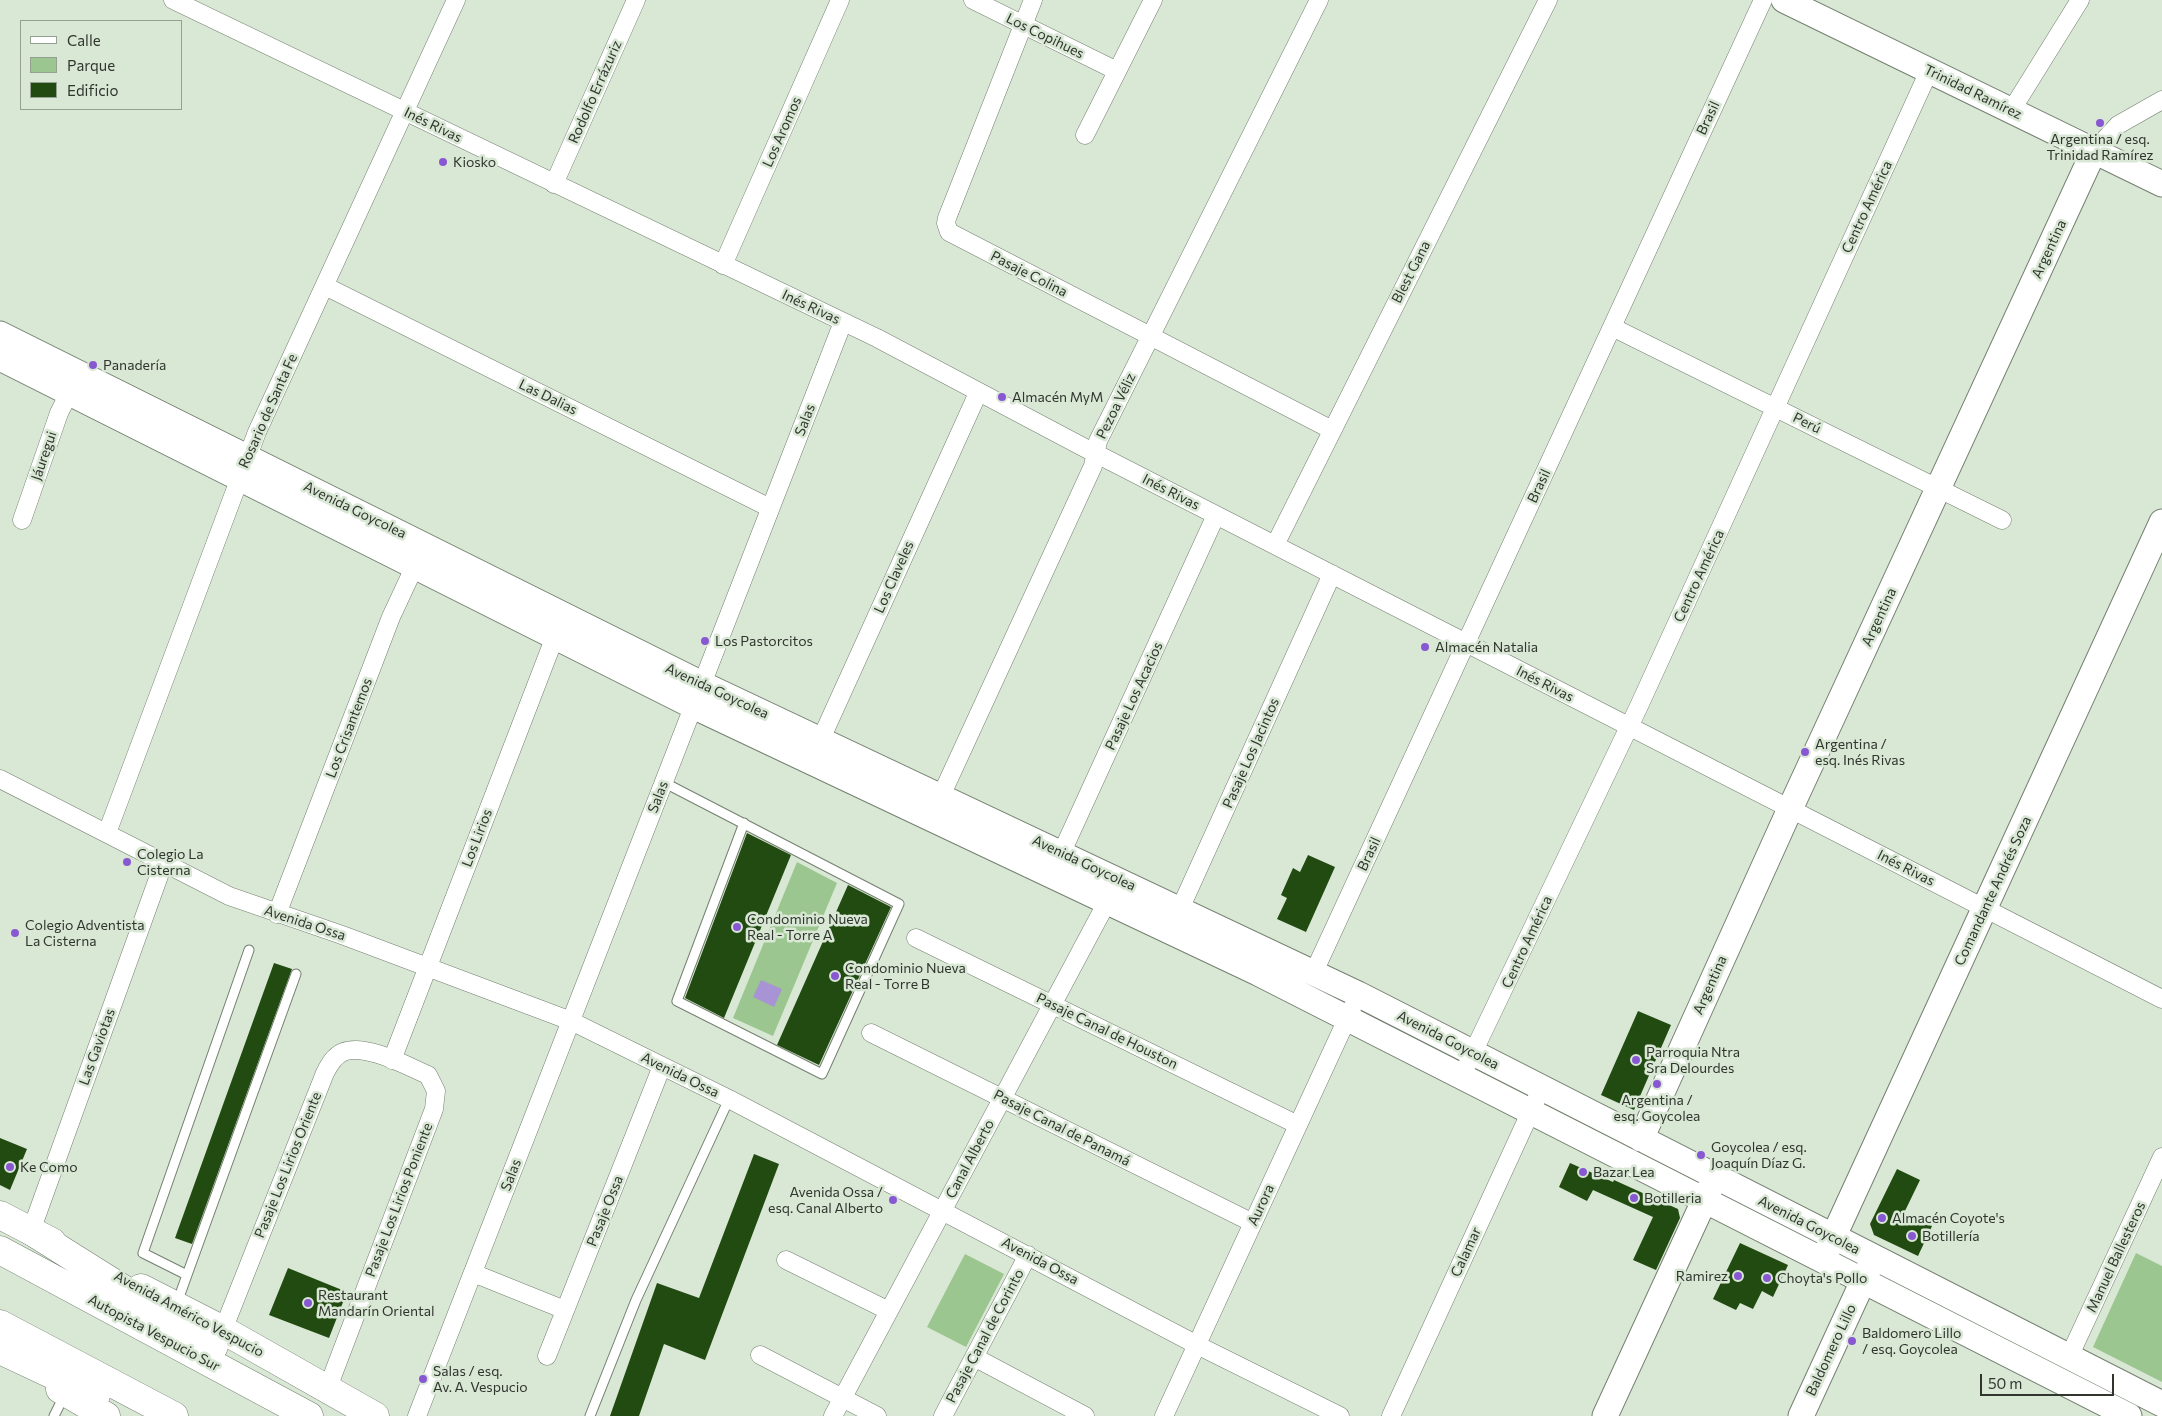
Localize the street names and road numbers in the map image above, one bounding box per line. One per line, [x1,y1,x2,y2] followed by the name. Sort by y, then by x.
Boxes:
[1003,10,1087,62] street label: Los Copihues
[565,38,625,146] street label: Rodolfo Errázuriz
[1921,61,2025,123] street label: Trinidad Ramírez
[759,94,805,170] street label: Los Aromos
[1693,98,1723,138] street label: Brasil
[401,104,465,146] street label: Inés Rivas
[1838,158,1896,256] street label: Centro América
[2028,217,2070,281] street label: Argentina
[1388,238,1434,306] street label: Blest Gana
[988,247,1070,301] street label: Pasaje Colina
[779,286,843,328] street label: Inés Rivas
[235,351,301,471] street label: Rosario de Santa Fe
[1093,370,1139,442] street label: Pezoa Véliz
[516,376,580,418] street label: Las Dalias
[791,402,819,438] street label: Salas
[1790,409,1824,437] street label: Perú
[28,429,60,483] street label: Jáuregui
[1524,466,1554,506] street label: Brasil
[1140,470,1202,514] street label: Inés Rivas
[301,478,409,542] street label: Avenida Goycolea
[1670,527,1728,625] street label: Centro América
[871,538,917,616] street label: Los Claveles
[1858,585,1900,649] street label: Argentina
[1102,639,1166,753] street label: Pasaje Los Acacios
[663,660,771,722] street label: Avenida Goycolea
[1514,662,1576,706] street label: Inés Rivas
[322,676,376,780] street label: Los Crisantemos
[1219,695,1283,811] street label: Pasaje Los Jacintos
[644,779,672,815] street label: Salas
[458,807,496,869] street label: Los Lirios
[1951,814,2035,968] street label: Comandante Andrés Soza
[1030,832,1138,894] street label: Avenida Goycolea
[1354,834,1384,874] street label: Brasil
[1875,846,1937,890] street label: Inés Rivas
[1498,893,1556,991] street label: Centro América
[262,902,348,944] street label: Avenida Ossa
[1690,953,1730,1017] street label: Argentina
[1034,989,1180,1073] street label: Pasaje Canal de Houston
[75,1006,119,1088] street label: Las Gaviotas
[1394,1007,1502,1073] street label: Avenida Goycolea
[638,1049,722,1101] street label: Avenida Ossa
[991,1086,1133,1170] street label: Pasaje Canal de Panamá
[251,1090,325,1240] street label: Pasaje Los Lirios Oriente
[942,1117,998,1201] street label: Canal Alberto
[362,1121,436,1279] street label: Pasaje Los Lirios Poniente
[497,1157,525,1193] street label: Salas
[583,1173,627,1249] street label: Pasaje Ossa
[1244,1182,1278,1228] street label: Aurora
[1755,1192,1863,1258] street label: Avenida Goycolea
[2083,1199,2149,1315] street label: Manuel Ballesteros
[1447,1224,1485,1280] street label: Calamar
[999,1234,1081,1288] street label: Avenida Ossa
[943,1266,1027,1406] street label: Pasaje Canal de Corinto
[111,1267,267,1361] street label: Avenida Américo Vespucio
[85,1291,223,1375] street label: Autopista Vespucio Sur
[1802,1301,1860,1399] street label: Baldomero Lillo

